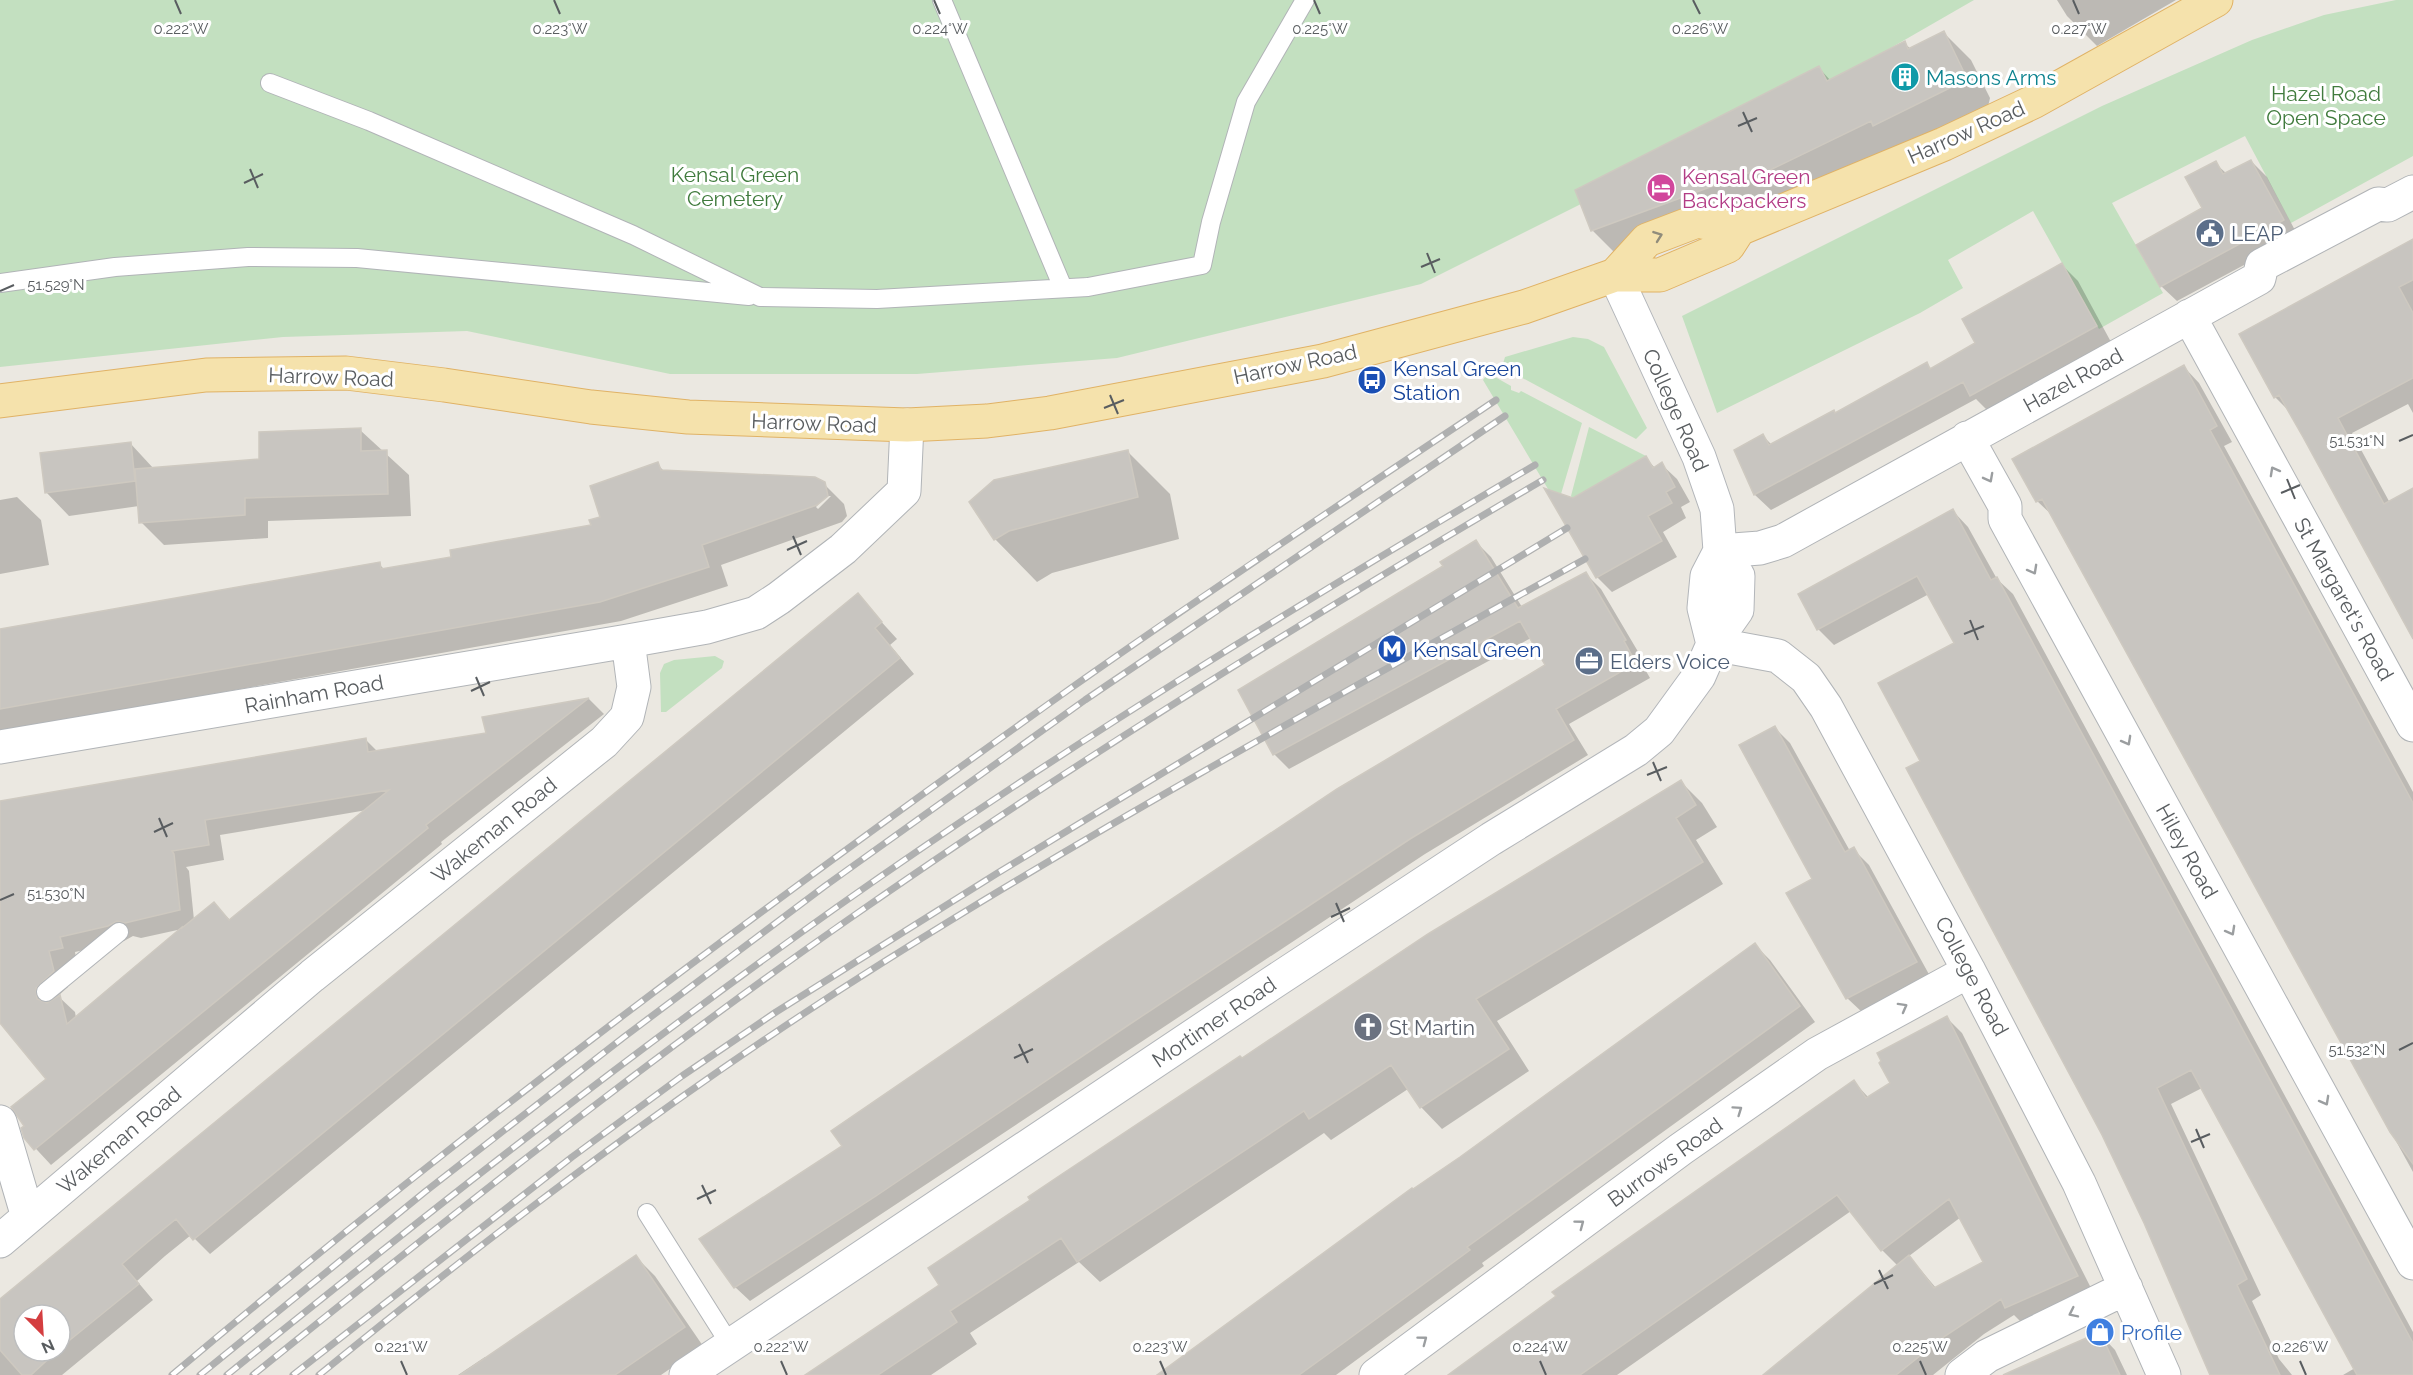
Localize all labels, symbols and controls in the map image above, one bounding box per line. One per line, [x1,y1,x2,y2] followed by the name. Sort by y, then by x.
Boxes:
[154,20,209,38] text: 0.222°W
[533,20,588,38] text: 0.223°W
[912,20,968,38] text: 0.224°W
[1292,20,1348,38] text: 0.225°W
[1672,20,1728,38] text: 0.226°W
[2051,20,2107,38] text: 0.227°W
[1889,61,1921,93] building icon: Masons Arms
[1926,65,2057,90] place label: Masons Arms
[2266,81,2386,130] park label: Hazel Road Open Space
[1904,95,2028,169] street label: Harrow Road
[671,162,799,211] park label: Kensal Green Cemetery
[1682,164,1810,213] place label: Kensal Green Backpackers
[1645,172,1677,204] hotel icon: Kensal Green Backpackers
[2194,217,2226,249] public building icon: LEAP
[2231,221,2283,246] place label: LEAP
[1651,231,1662,243] one-way arrow
[27,276,85,294] text: 51.529°N
[1231,339,1359,389] street label: Harrow Road
[2019,342,2127,418] street label: Hazel Road
[1638,345,1714,475] street label: College Road
[1393,356,1521,405] place label: Kensal Green Station
[268,362,394,392] street label: Harrow Road
[1356,364,1388,396] bus stop icon: Kensal Green Station
[751,408,877,438] street label: Harrow Road
[2329,432,2385,450] text: 51.531°N
[2270,467,2281,477] one-way arrow
[1982,471,1993,482] one-way arrow
[2289,513,2399,685] street label: St Margaret's Road
[2026,564,2037,574] one-way arrow
[1376,633,1408,665] metro station icon: Kensal Green
[1413,637,1541,662] place label: Kensal Green
[1573,645,1605,677] office icon: Elders Voice
[1610,649,1730,674] place label: Elders Voice
[243,669,385,719] street label: Rainham Road
[2120,735,2131,745] one-way arrow
[426,772,562,888] street label: Wakeman Road
[2151,799,2223,903] street label: Hiley Road
[27,885,85,903] text: 51.530°N
[1930,912,2014,1040] street label: College Road
[2224,924,2235,935] one-way arrow
[1147,971,1281,1073] street label: Mortimer Road
[1897,1003,1907,1014] one-way arrow
[1352,1011,1384,1043] church icon: St Martin
[1389,1015,1475,1040] place label: St Martin
[2329,1041,2385,1059] text: 51.532°N
[52,1081,186,1199] street label: Wakeman Road
[2317,1095,2329,1106] one-way arrow
[1731,1106,1742,1117] one-way arrow
[1603,1112,1727,1212] street label: Burrows Road
[1573,1220,1584,1231] one-way arrow
[12,1303,72,1363] north arrow
[2068,1306,2079,1317] one-way arrow
[2084,1316,2116,1348] shop icon: Profile
[2121,1320,2182,1345] place label: Profile
[38,1335,57,1357] text: N
[1417,1336,1428,1347] one-way arrow
[374,1338,428,1356] text: 0.221°W
[754,1338,809,1356] text: 0.222°W
[1133,1338,1188,1356] text: 0.223°W
[1512,1338,1568,1356] text: 0.224°W
[1892,1338,1948,1356] text: 0.225°W
[2272,1338,2328,1356] text: 0.226°W

